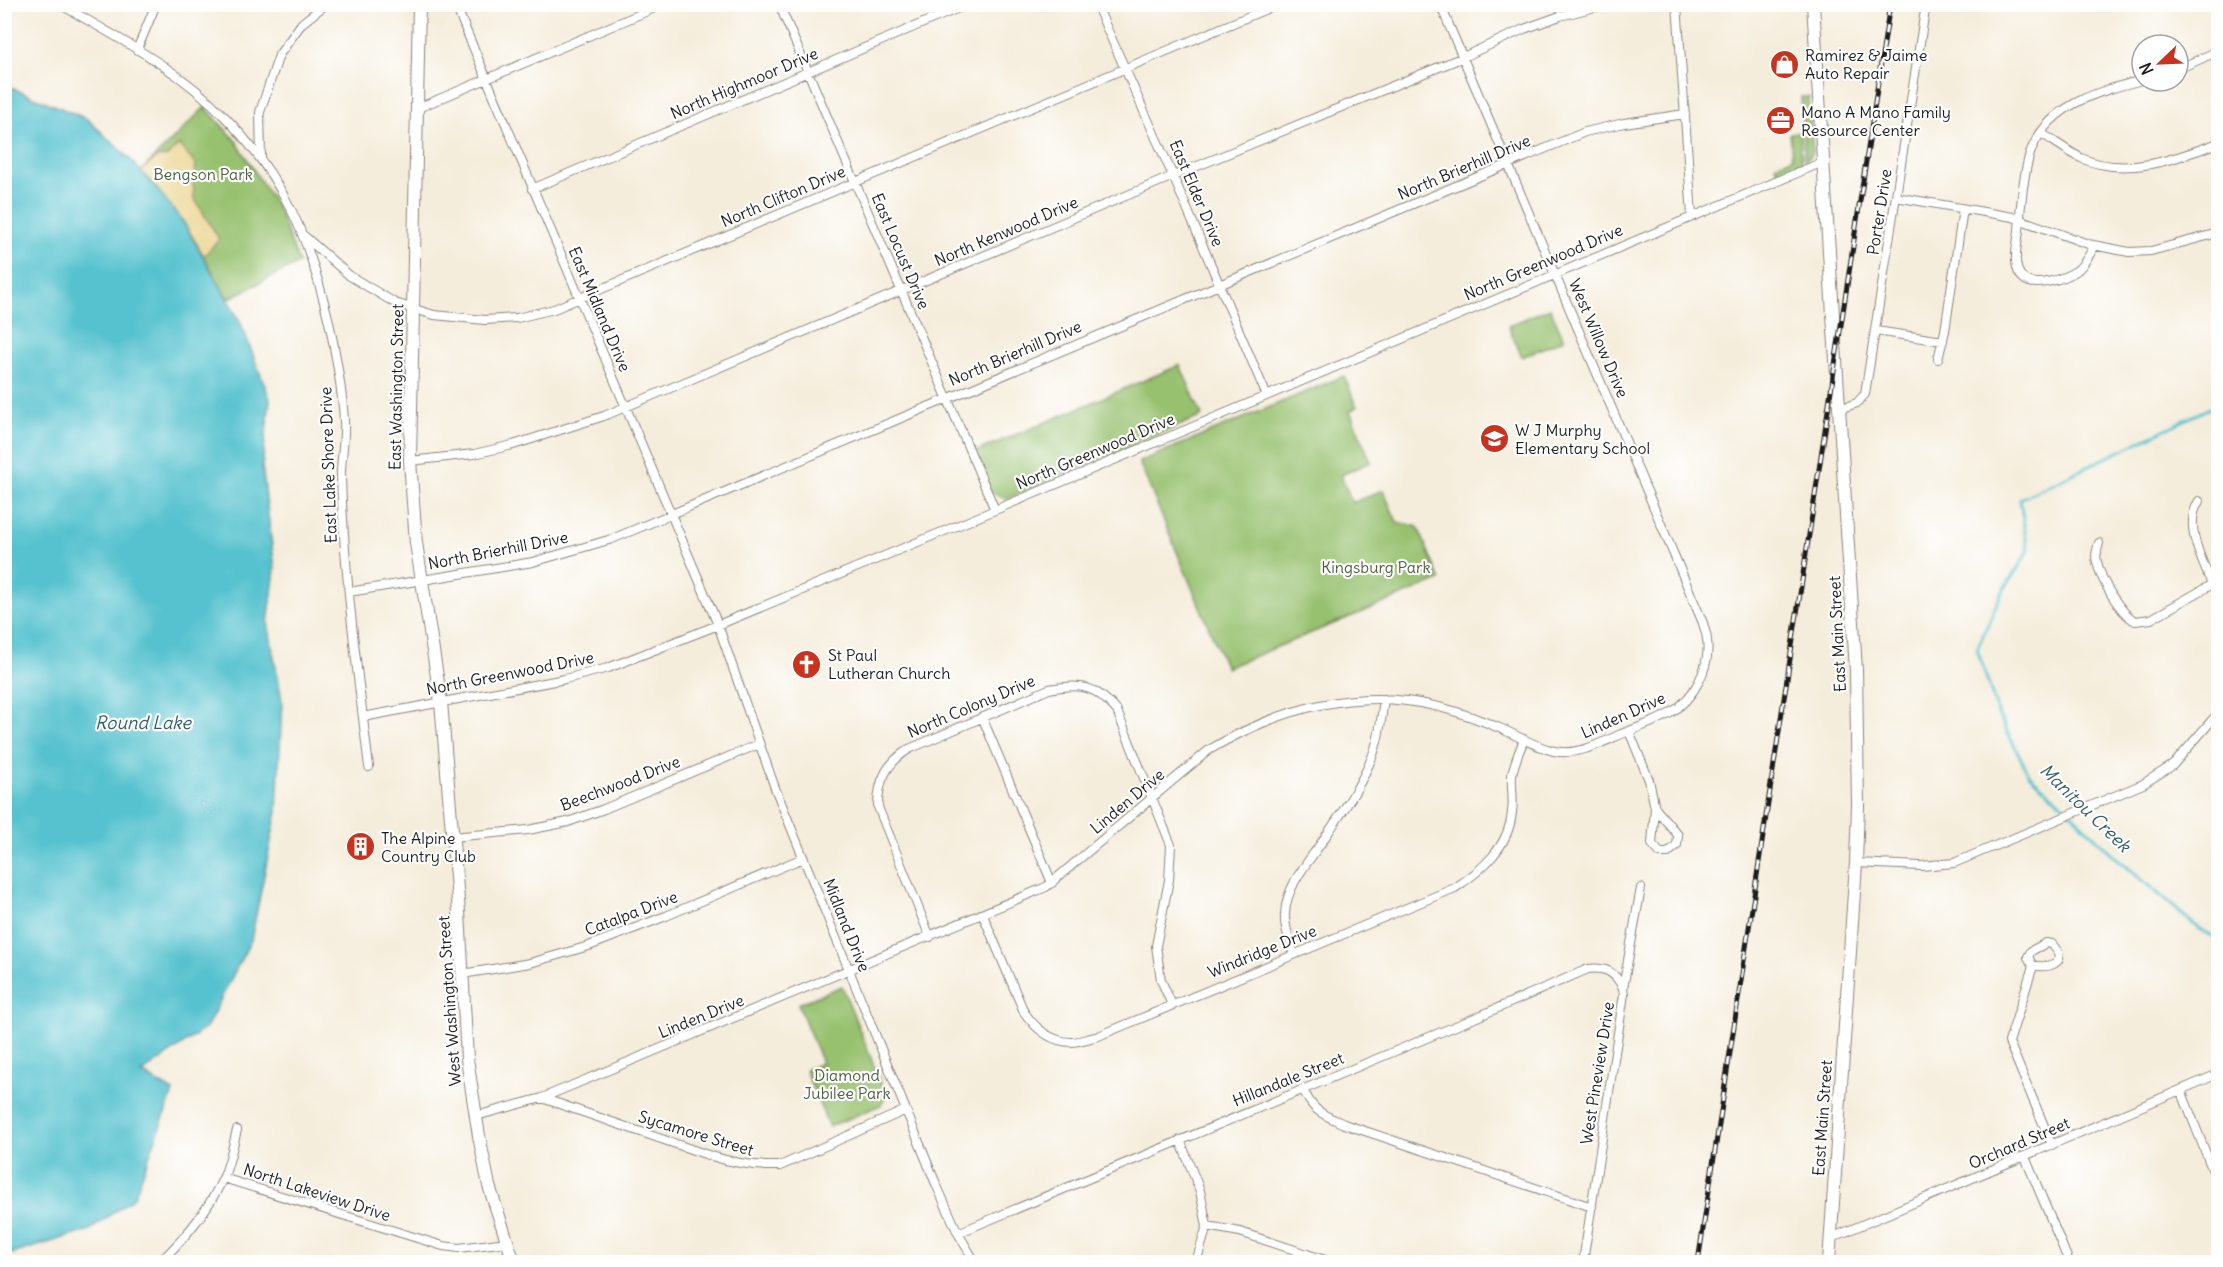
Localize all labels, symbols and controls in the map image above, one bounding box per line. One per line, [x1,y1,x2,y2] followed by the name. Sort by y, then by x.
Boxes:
[2130,33,2190,93] north arrow
[667,43,821,123] street label: North Highmoor Drive
[1805,45,1928,83] place label: Ramirez & Jaime Auto Repair
[1768,48,1800,80] shop icon: Ramirez & Jaime Auto Repair
[2135,60,2158,78] text: N
[1801,102,1951,140] place label: Mano A Mano Family Resource Center
[1764,105,1796,137] office icon: Mano A Mano Family Resource Center
[1395,130,1533,204] street label: North Brierhill Drive
[1166,137,1228,249] street label: East Elder Drive
[718,161,848,231] street label: North Clifton Drive
[153,164,253,184] park label: Bengson Park
[1862,168,1896,256] street label: Porter Drive
[868,190,934,312] street label: East Locust Drive
[931,192,1081,270] street label: North Kenwood Drive
[1461,219,1625,305] street label: North Greenwood Drive
[565,244,635,374] street label: East Midland Drive
[1565,275,1633,401] street label: West Willow Drive
[385,303,407,470] street label: East Washington Street
[946,316,1084,390] street label: North Brierhill Drive
[315,386,341,544] street label: East Lake Shore Drive
[1013,408,1177,494] street label: North Greenwood Drive
[1515,420,1650,458] place label: W J Murphy Elementary School
[1478,423,1510,455] school or university icon: W J Murphy Elementary School
[426,527,570,573] street label: North Brierhill Drive
[1321,557,1431,577] park label: Kingsburg Park
[1824,575,1850,693] street label: East Main Street
[828,645,950,683] place label: St Paul Lutheran Church
[424,647,596,699] street label: North Greenwood Drive
[791,648,823,680] church icon: St Paul Lutheran Church
[904,670,1038,742] street label: North Colony Drive
[1578,687,1668,743] street label: Linden Drive
[95,711,192,734] water label: Round Lake
[557,751,683,815] street label: Beechwood Drive
[2035,759,2137,858] water label: Manitou Creek
[1086,764,1168,838] street label: Linden Drive
[381,828,476,866] place label: The Alpine Country Club
[344,831,376,863] building icon: The Alpine Country Club
[819,875,875,975] street label: Midland Drive
[582,886,680,940] street label: Catalpa Drive
[433,915,465,1087] street label: West Washington Street
[1205,920,1319,982] street label: Windridge Drive
[655,990,747,1042] street label: Linden Drive
[1576,1000,1618,1146] street label: West Pineview Drive
[1230,1047,1347,1110] street label: Hillandale Street
[1808,1059,1836,1177] street label: East Main Street
[803,1065,891,1103] park label: Diamond Jubilee Park
[636,1106,757,1160] street label: Sycamore Street
[1966,1113,2073,1173] street label: Orchard Street
[241,1159,393,1225] street label: North Lakeview Drive

